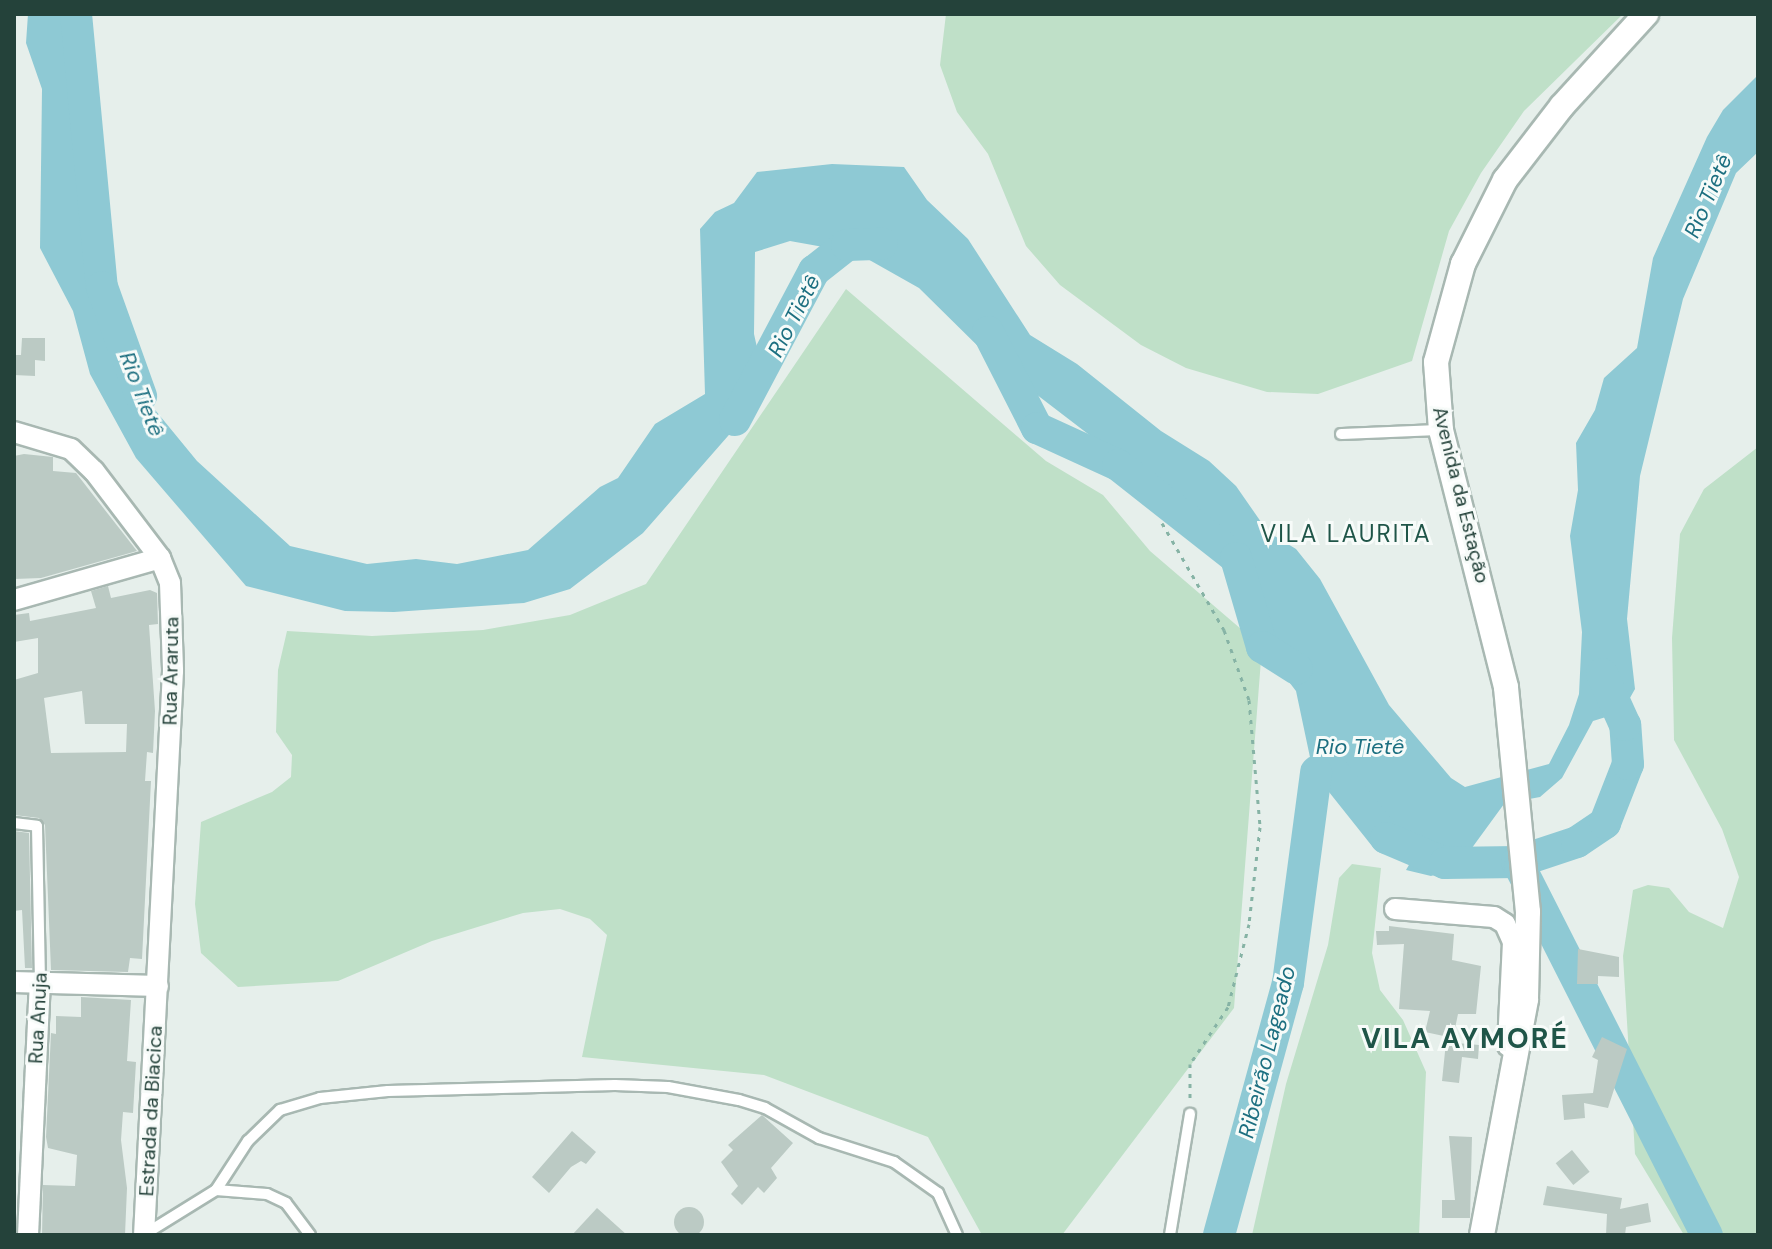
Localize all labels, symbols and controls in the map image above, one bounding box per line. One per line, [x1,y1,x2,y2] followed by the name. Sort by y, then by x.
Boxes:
[1679,150,1737,242] water label: Rio Tietê
[762,271,826,361] water label: Rio Tietê
[114,348,170,440] water label: Rio Tietê
[1427,404,1495,586] street label: Avenida da Estação
[1260,520,1432,548] district label: VILA LAURITA
[158,616,184,726] street label: Rua Araruta
[1316,734,1404,760] water label: Rio Tietê
[1233,963,1301,1141] water label: Ribeirão Lageado
[24,972,52,1064] street label: Rua Anuja
[1361,1022,1569,1056] district label: VILA AYMORÉ
[135,1025,167,1197] street label: Estrada da Biacica

